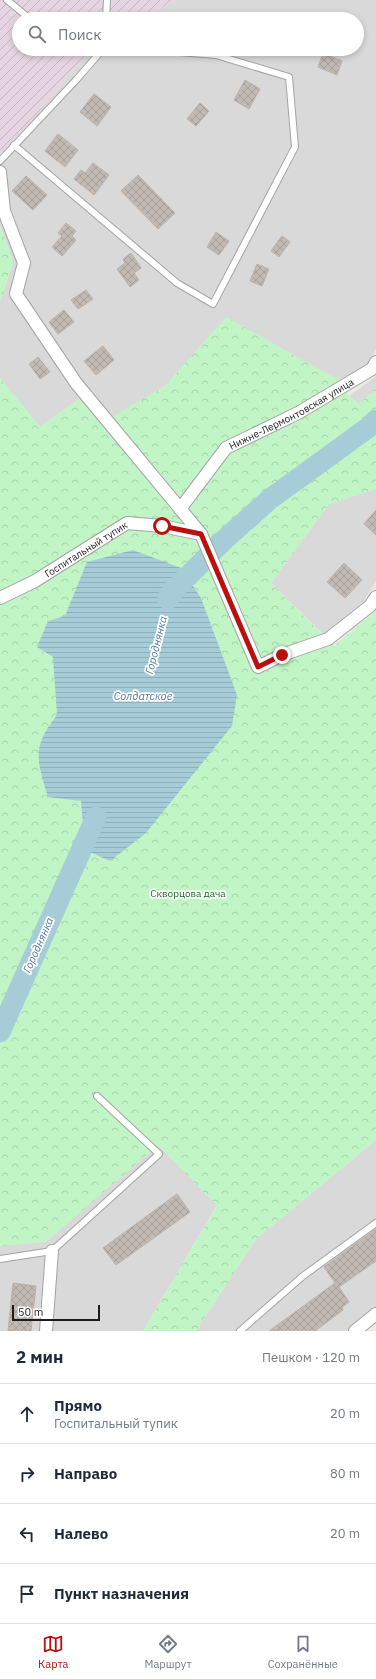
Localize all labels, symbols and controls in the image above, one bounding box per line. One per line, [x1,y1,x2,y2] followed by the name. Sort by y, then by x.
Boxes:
[12,12,364,56] search box
[26,23,48,45] icon: search
[58,25,101,44] text: Поиск
[227,375,357,453] street label: Нижне-Лермонтовская улица
[153,517,171,535] route start
[42,518,130,580] street label: Госпитальный тупик
[142,615,170,675] water label: Городнянка
[273,646,291,664] route end
[114,689,173,703] water label: Солдатское
[150,887,226,900] park label: Скворцова дача
[20,915,56,975] water label: Городнянка
[12,1303,100,1322] scale bar
[18,1305,43,1319] text: 50 m
[16,1346,63,1368] text: 2 мин
[262,1349,360,1366] text: Пешком · 120 m
[54,1396,102,1415] text: Прямо
[16,1403,38,1425] icon: ahead
[330,1405,360,1422] text: 20 m
[54,1415,178,1432] text: Госпитальный тупик
[16,1463,38,1485] icon: right
[54,1464,117,1483] text: Направо
[330,1465,360,1482] text: 80 m
[16,1523,38,1545] icon: left
[54,1524,108,1543] text: Налево
[330,1525,360,1542] text: 20 m
[16,1583,38,1605] icon: arrive
[54,1584,189,1603] text: Пункт назначения
[38,1633,68,1671] tab: Карта
[145,1633,192,1671] tab: Маршрут
[268,1633,338,1671] tab: Сохранённые

